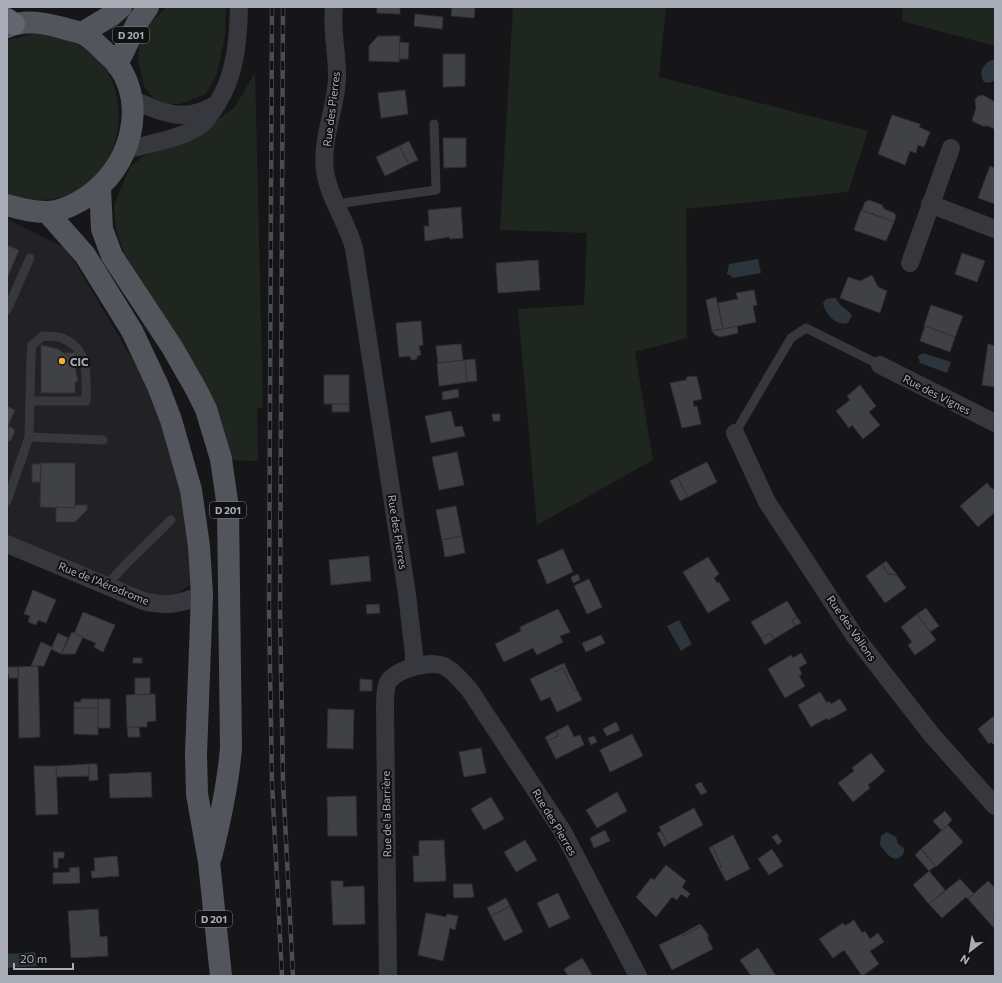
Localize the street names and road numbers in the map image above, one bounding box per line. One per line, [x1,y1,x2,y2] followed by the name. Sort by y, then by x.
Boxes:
[113,27,149,43] road number: D 201
[320,71,342,147] street label: Rue des Pierres
[901,371,973,417] street label: Rue des Vignes
[386,494,410,570] street label: Rue des Pierres
[210,502,246,518] road number: D 201
[57,559,151,607] street label: Rue de l'Aérodrome
[825,593,879,663] street label: Rue des Vallons
[379,770,393,857] street label: Rue de la Barrière
[530,786,580,858] street label: Rue des Pierres
[196,911,232,927] road number: D 201

